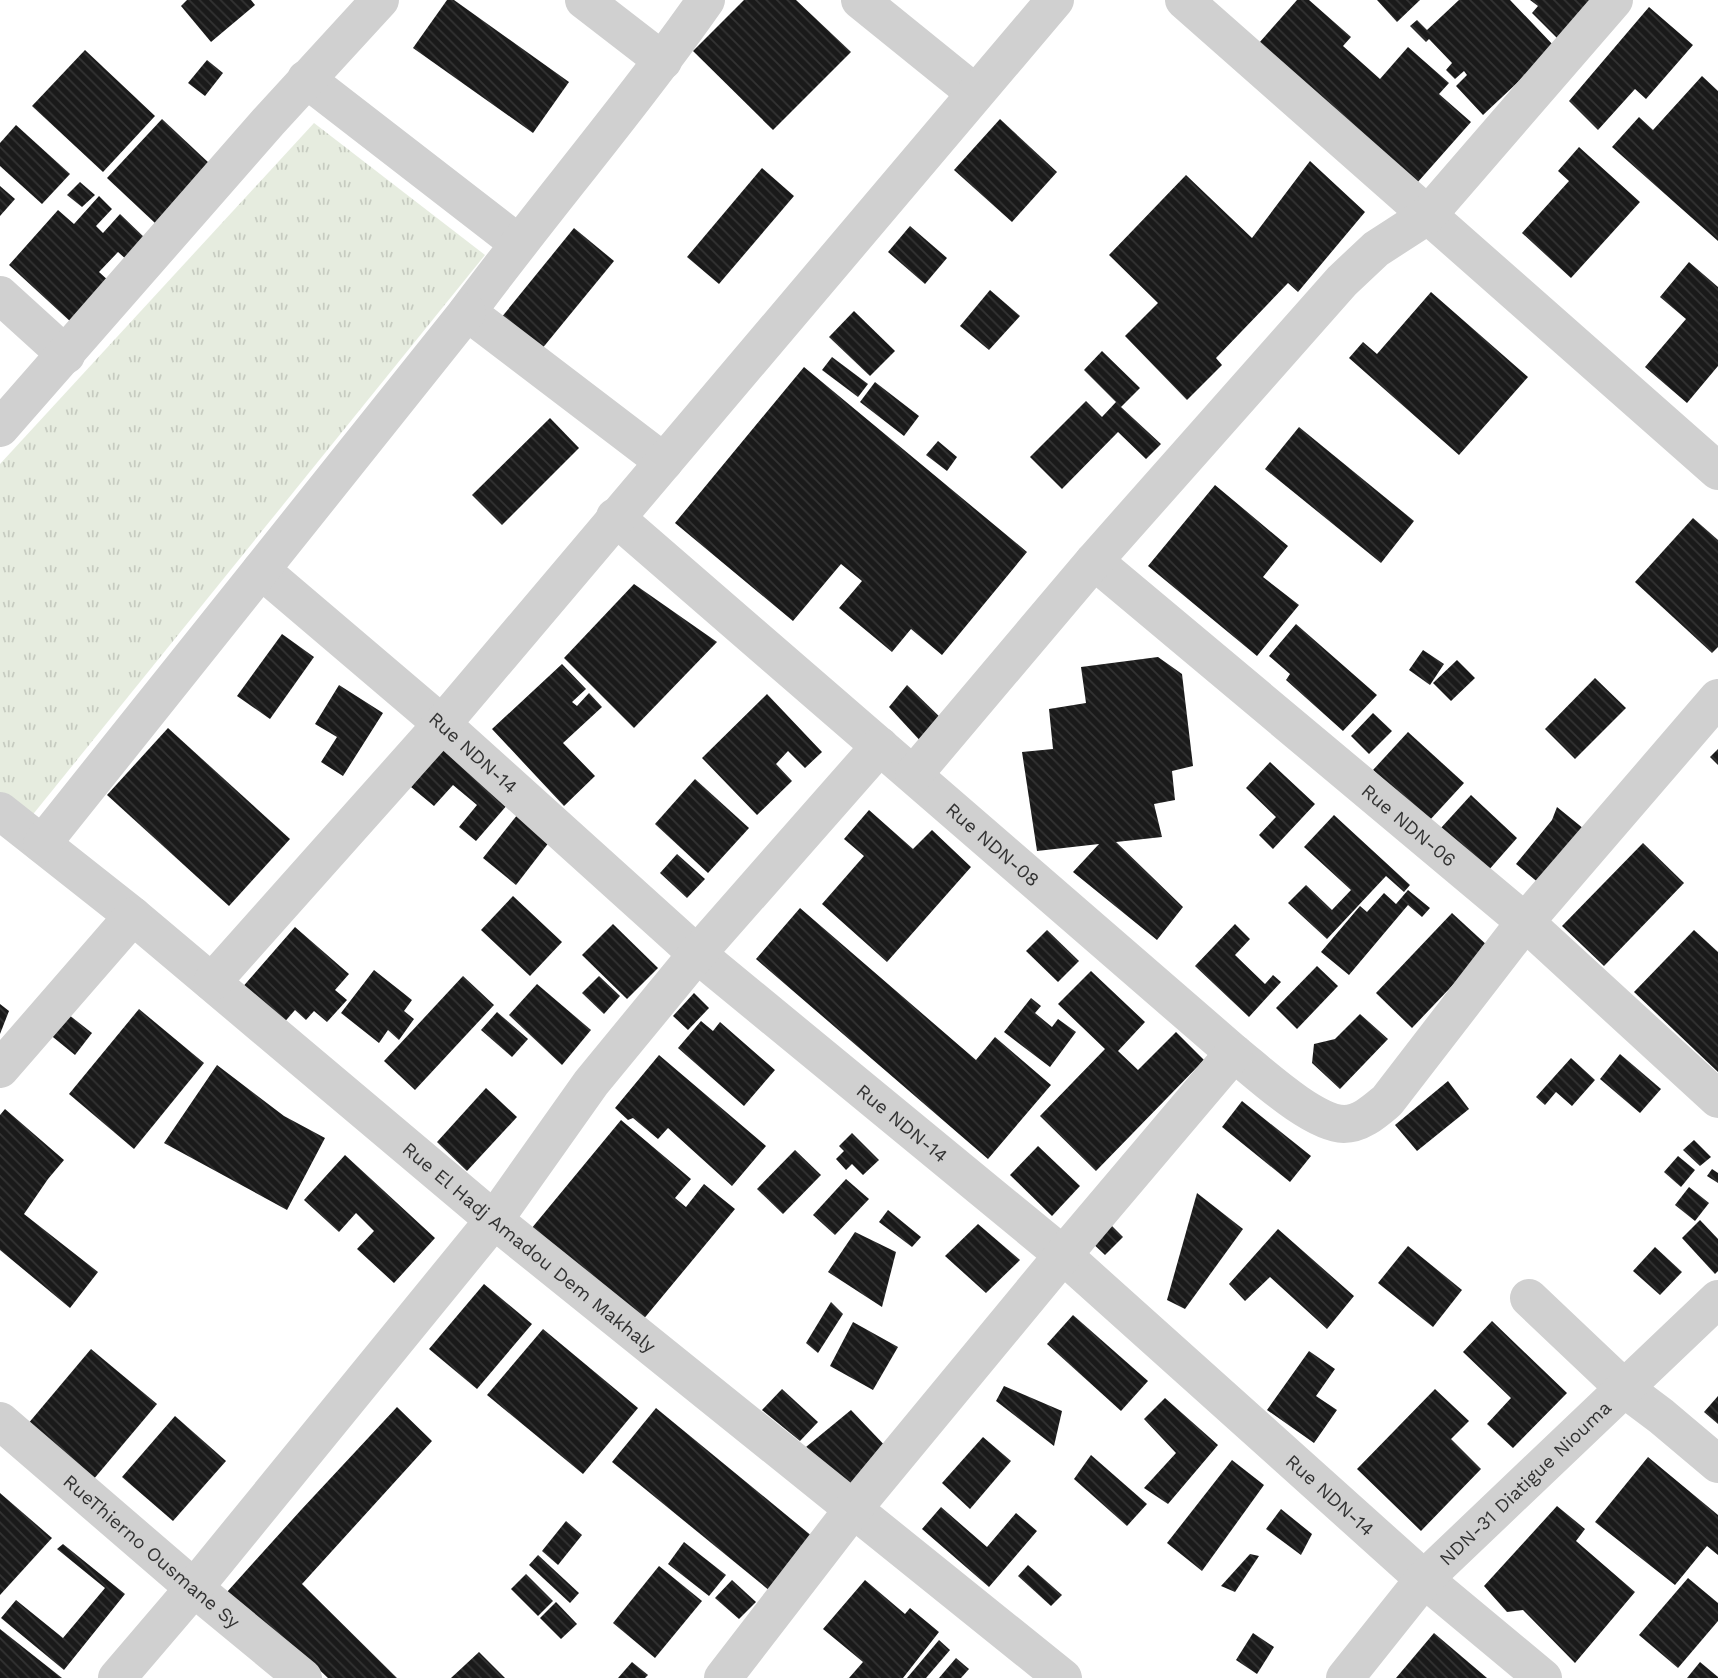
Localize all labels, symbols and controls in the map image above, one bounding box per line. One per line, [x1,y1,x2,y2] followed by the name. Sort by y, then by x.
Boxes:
[424,707,522,799] street label: Rue NDN-14
[1357,779,1461,871] street label: Rue NDN-06
[941,798,1044,891] street label: Rue NDN-08
[852,1079,952,1168] street label: Rue NDN-14
[398,1137,661,1358] street label: Rue El Hadj Amadou Dem Makhaly
[1435,1396,1616,1570] street label: NDN-31 Diatigue Niouma
[1281,1450,1379,1541] street label: Rue NDN-14
[58,1470,245,1633] street label: RueThierno Ousmane Sy

